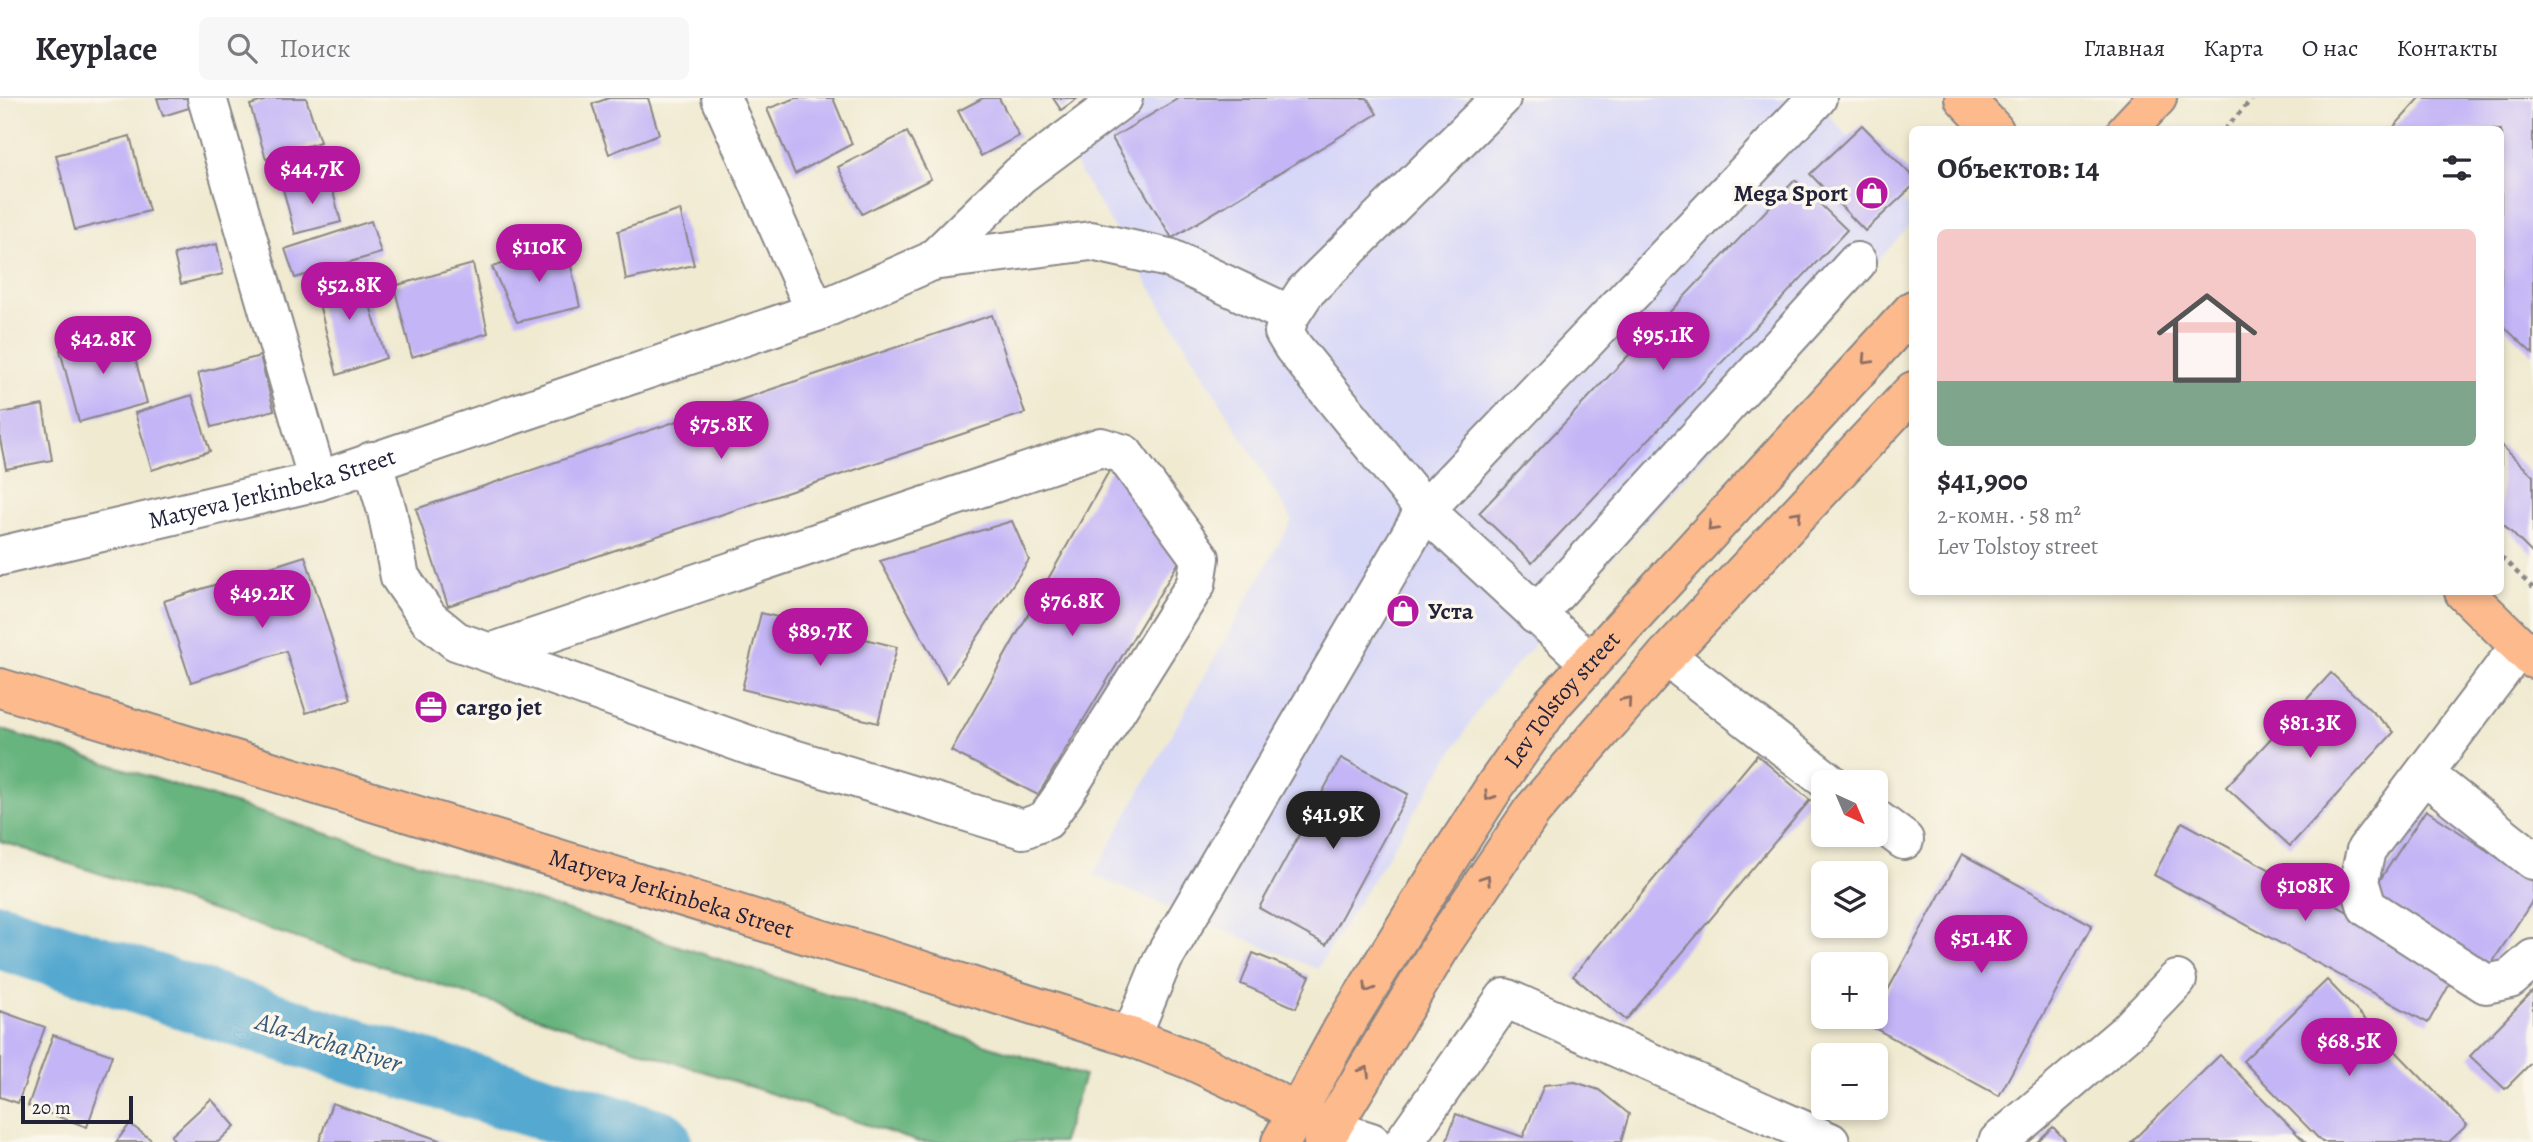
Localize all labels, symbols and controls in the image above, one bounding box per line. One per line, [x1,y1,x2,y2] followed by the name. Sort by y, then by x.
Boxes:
[199,17,689,80] search box
[35,26,157,71] text: Keyplace
[223,29,261,67] icon: search
[279,31,351,66] text: Поиск
[2084,32,2165,64] text: Главная
[2203,32,2264,64] text: Карта
[2302,32,2358,64] text: О нас
[2396,32,2498,64] text: Контакты
[255,146,369,206] pin: $44.7K
[1937,148,2099,188] text: Объектов: 14
[2438,149,2476,187] icon: filters
[280,153,344,184] text: $44.7K
[1853,174,1891,212] shop icon: Mega Sport
[1734,177,1848,209] place label: Mega Sport
[490,225,588,284] pin: $110K
[512,231,566,262] text: $110K
[292,262,406,322] pin: $52.8K
[317,269,381,300] text: $52.8K
[2144,275,2270,401] icon: home
[1606,313,1720,372] pin: $95.1K
[46,316,160,376] pin: $42.8K
[1633,319,1693,350] text: $95.1K
[70,323,136,354] text: $42.8K
[1862,352,1875,365] one-way arrow
[664,402,778,461] pin: $75.8K
[690,408,752,439] text: $75.8K
[145,440,400,537] street label: Matyeva Jerkinbeka Street
[1937,460,2028,500] text: $41,900
[1937,500,2081,531] text: 2-комн. · 58 m²
[1789,510,1802,523] one-way arrow
[1708,519,1721,532] one-way arrow
[1937,531,2098,562] text: Lev Tolstoy street
[205,570,319,630] pin: $49.2K
[230,577,294,608] text: $49.2K
[1015,578,1129,638] pin: $76.8K
[1040,585,1104,616] text: $76.8K
[1384,592,1422,630] shop icon: Уста
[1428,595,1474,627] place label: Уста
[763,608,877,668] pin: $89.7K
[788,615,852,646] text: $89.7K
[1496,624,1627,775] street label: Lev Tolstoy street
[412,688,450,726] office icon: cargo jet
[456,691,542,723] place label: cargo jet
[1619,696,1631,709] one-way arrow
[2253,700,2367,760] pin: $81.3K
[2279,707,2341,738] text: $81.3K
[1811,770,1888,847] north arrow
[1811,770,1888,1120] map controls
[1485,788,1497,801] one-way arrow
[1276,792,1390,851] pin: $41.9K
[1302,798,1364,829] text: $41.9K
[545,841,798,946] street label: Matyeva Jerkinbeka Street
[1811,861,1888,938] button: layers
[2256,864,2354,923] pin: $108K
[2277,870,2333,901] text: $108K
[1478,874,1491,887] one-way arrow
[1924,916,2038,975] pin: $51.4K
[1950,922,2012,953] text: $51.4K
[1811,952,1888,1029] button: +
[1363,981,1376,994] one-way arrow
[250,1003,407,1082] water label: Ala-Archa River
[2292,1018,2406,1078] pin: $68.5K
[2317,1025,2381,1056] text: $68.5K
[1811,1043,1888,1120] button: −
[1357,1066,1370,1079] one-way arrow
[21,1093,133,1125] scale bar
[32,1095,71,1121] text: 20 m

